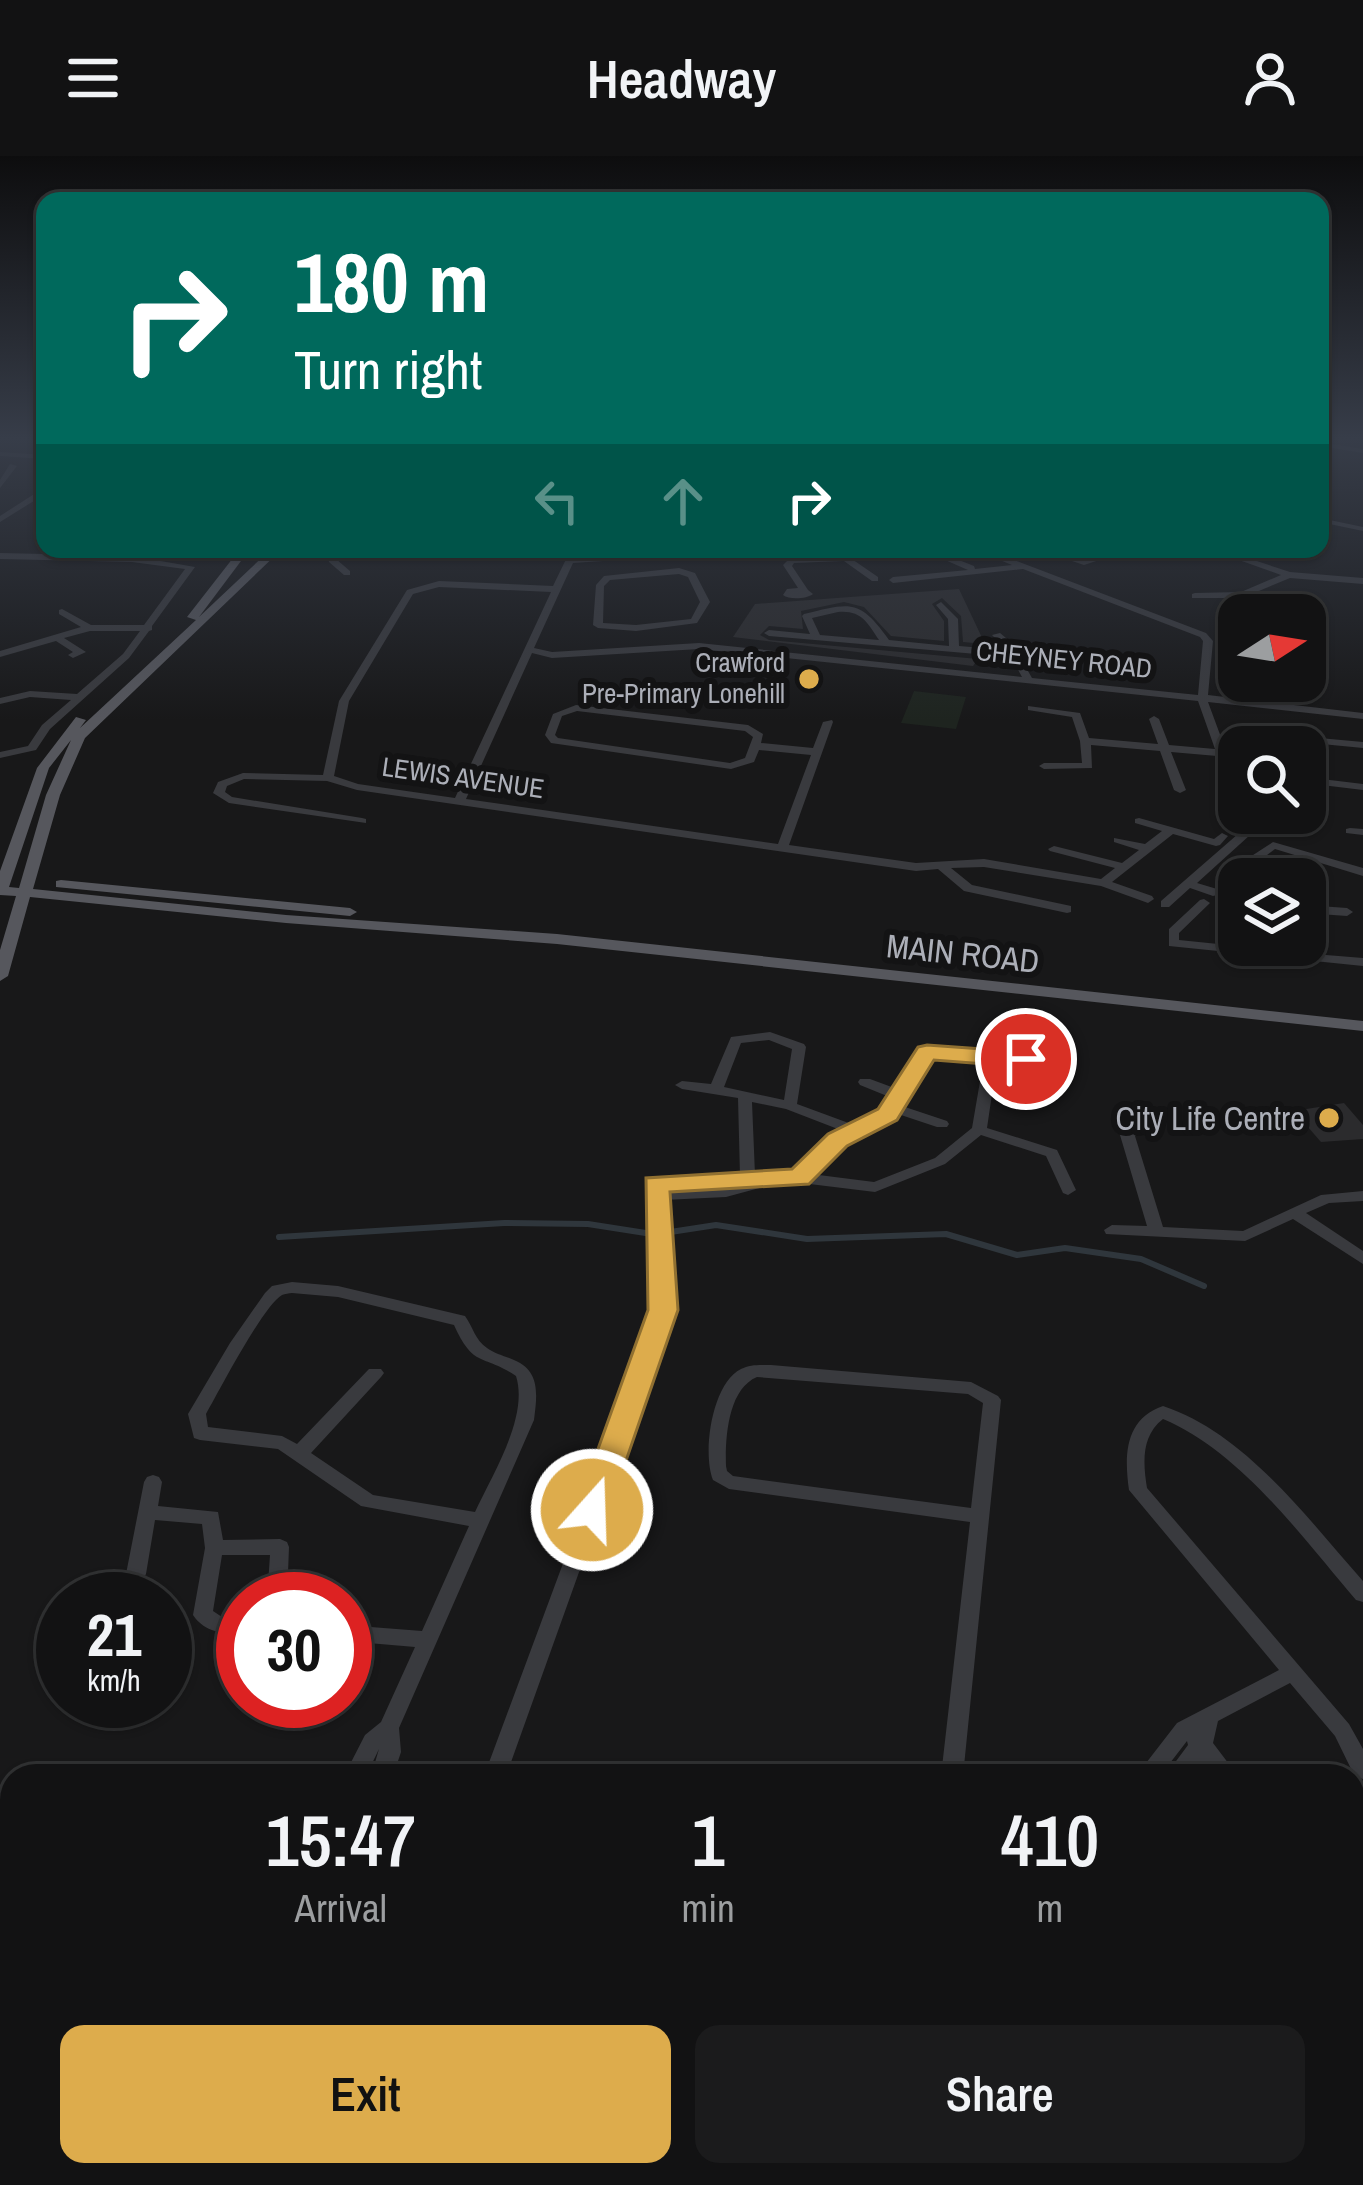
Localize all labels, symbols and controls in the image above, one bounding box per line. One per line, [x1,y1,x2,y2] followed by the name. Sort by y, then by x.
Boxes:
[587,42,776,115] text: Headway
[60,45,126,111] icon: menu
[1237,45,1303,111] icon: person
[294,225,489,338] text: 180 m
[96,240,252,396] icon: right
[294,333,482,406] text: Turn right
[524,468,590,534] icon: left
[650,468,716,534] icon: ahead
[776,468,842,534] icon: right
[1218,594,1326,702] north arrow
[1218,594,1326,966] map controls
[974,632,1154,686] street label: CHEYNEY ROAD
[582,644,785,711] place label: Crawford Pre-Primary Lonehill
[796,666,822,692] marker: Crawford Pre-Primary Lonehill
[1218,726,1326,834] button: search
[380,748,546,806] street label: LEWIS AVENUE
[1218,858,1326,966] button: layers
[884,923,1042,983] street label: MAIN ROAD
[975,1008,1077,1110] pin
[993,1026,1059,1092] icon: arrive
[1115,1096,1305,1140] place label: City Life Centre
[1316,1105,1342,1131] marker: City Life Centre
[529,1447,655,1573] position arrow
[216,1572,372,1728] speed limit sign: 30
[87,1594,141,1675] text: 21
[87,1660,141,1700] text: km/h
[266,1791,416,1888] text: 15:47
[692,1791,725,1888] text: 1
[1001,1791,1099,1888] text: 410
[295,1882,387,1934] text: Arrival
[682,1882,735,1934] text: min
[1037,1882,1063,1934] text: m
[60,2025,671,2163] button: Exit
[695,2025,1305,2163] button: Share

